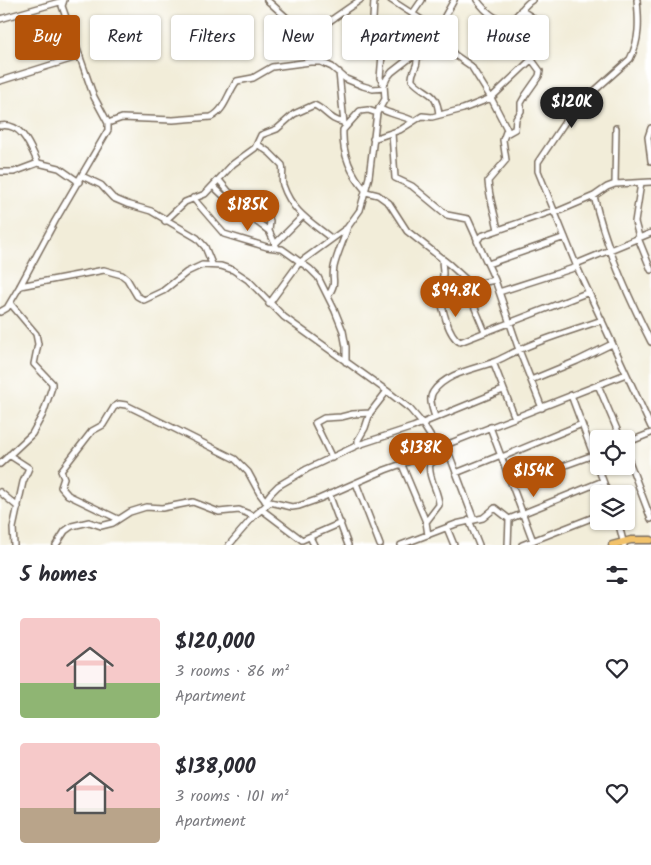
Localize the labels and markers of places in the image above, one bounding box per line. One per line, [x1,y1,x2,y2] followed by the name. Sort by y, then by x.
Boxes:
[537,86,607,129] pin: $120K
[213,190,283,232] pin: $185K
[415,276,497,318] pin: $94.8K
[386,432,456,475] pin: $138K
[499,456,569,498] pin: $154K

